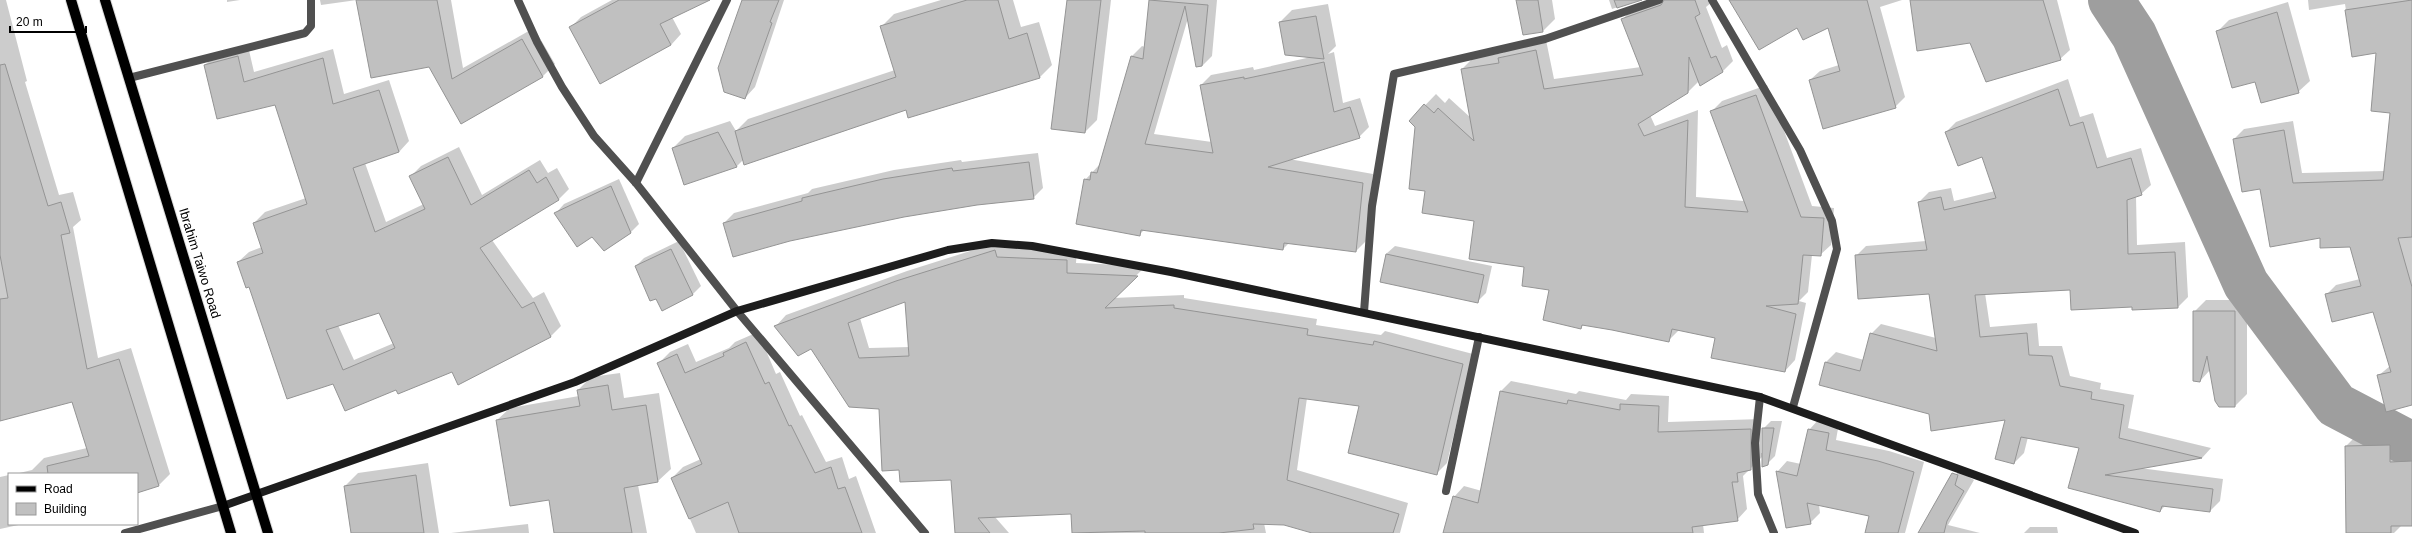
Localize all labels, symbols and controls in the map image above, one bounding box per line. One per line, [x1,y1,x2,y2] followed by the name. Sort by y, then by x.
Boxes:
[10,8,86,34] scale bar
[16,15,43,29] text: 20 m
[176,206,224,320] street label: Ibrahim Taiwo Road
[8,473,138,525] legend
[44,482,73,496] text: Road
[44,502,87,516] text: Building

